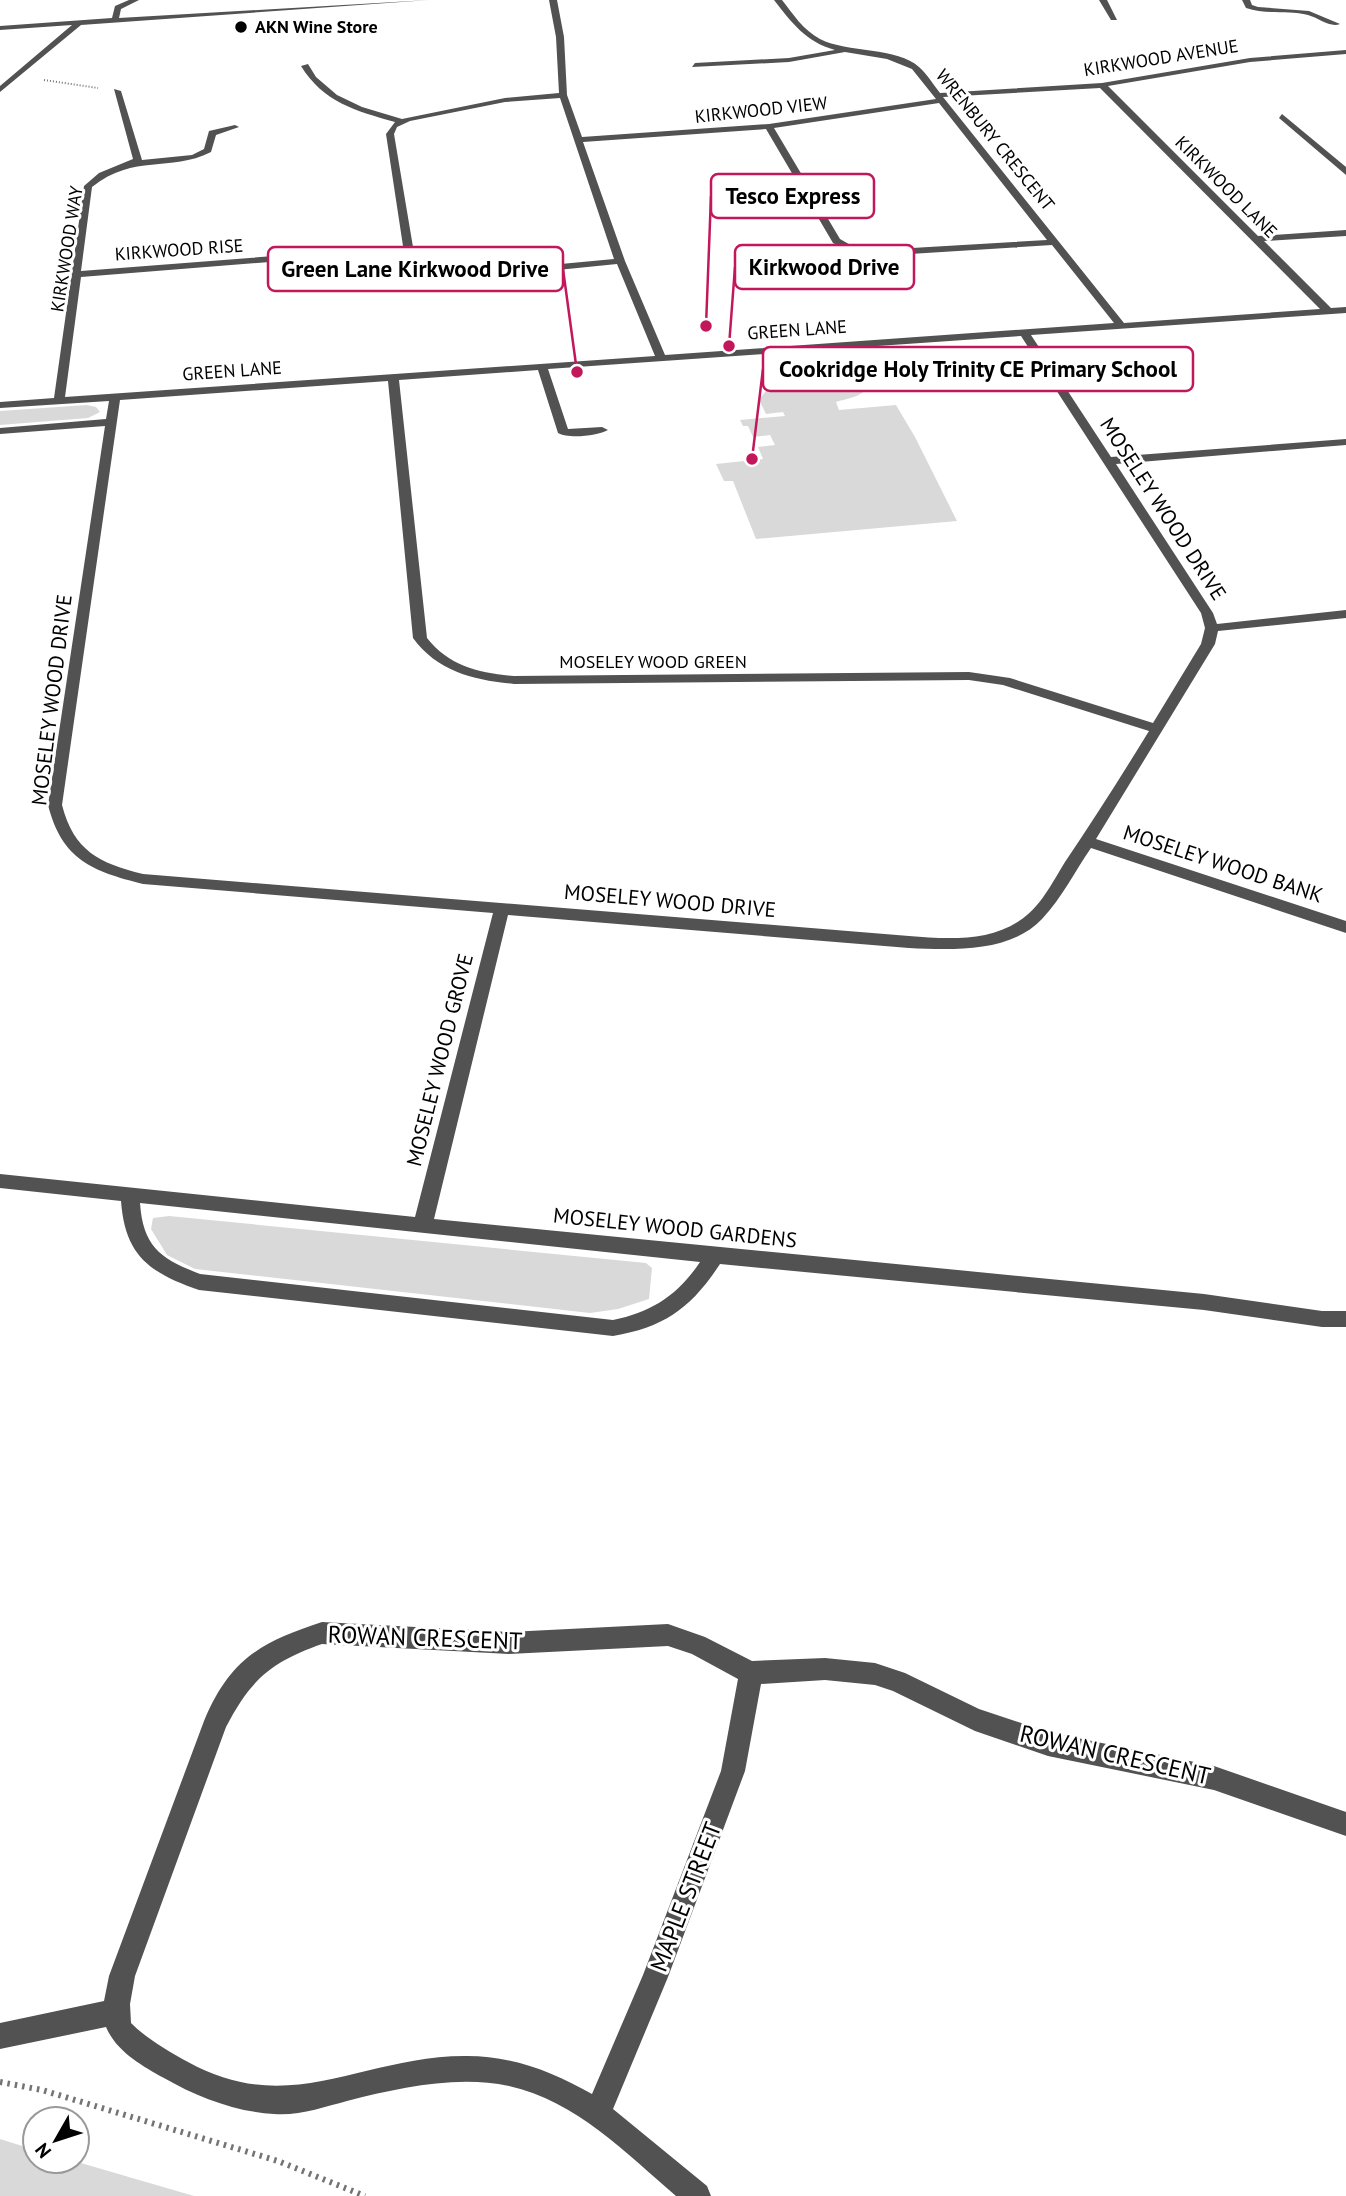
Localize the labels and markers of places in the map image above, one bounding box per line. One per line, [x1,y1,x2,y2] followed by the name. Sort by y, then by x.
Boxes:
[255,15,378,38] place label: AKN Wine Store
[233,19,249,35] marker: AKN Wine Store
[711,174,874,218] callout: Tesco Express
[735,245,914,289] callout: Kirkwood Drive
[268,247,563,291] callout: Green Lane Kirkwood Drive
[763,347,1193,391] callout: Cookridge Holy Trinity CE Primary School

